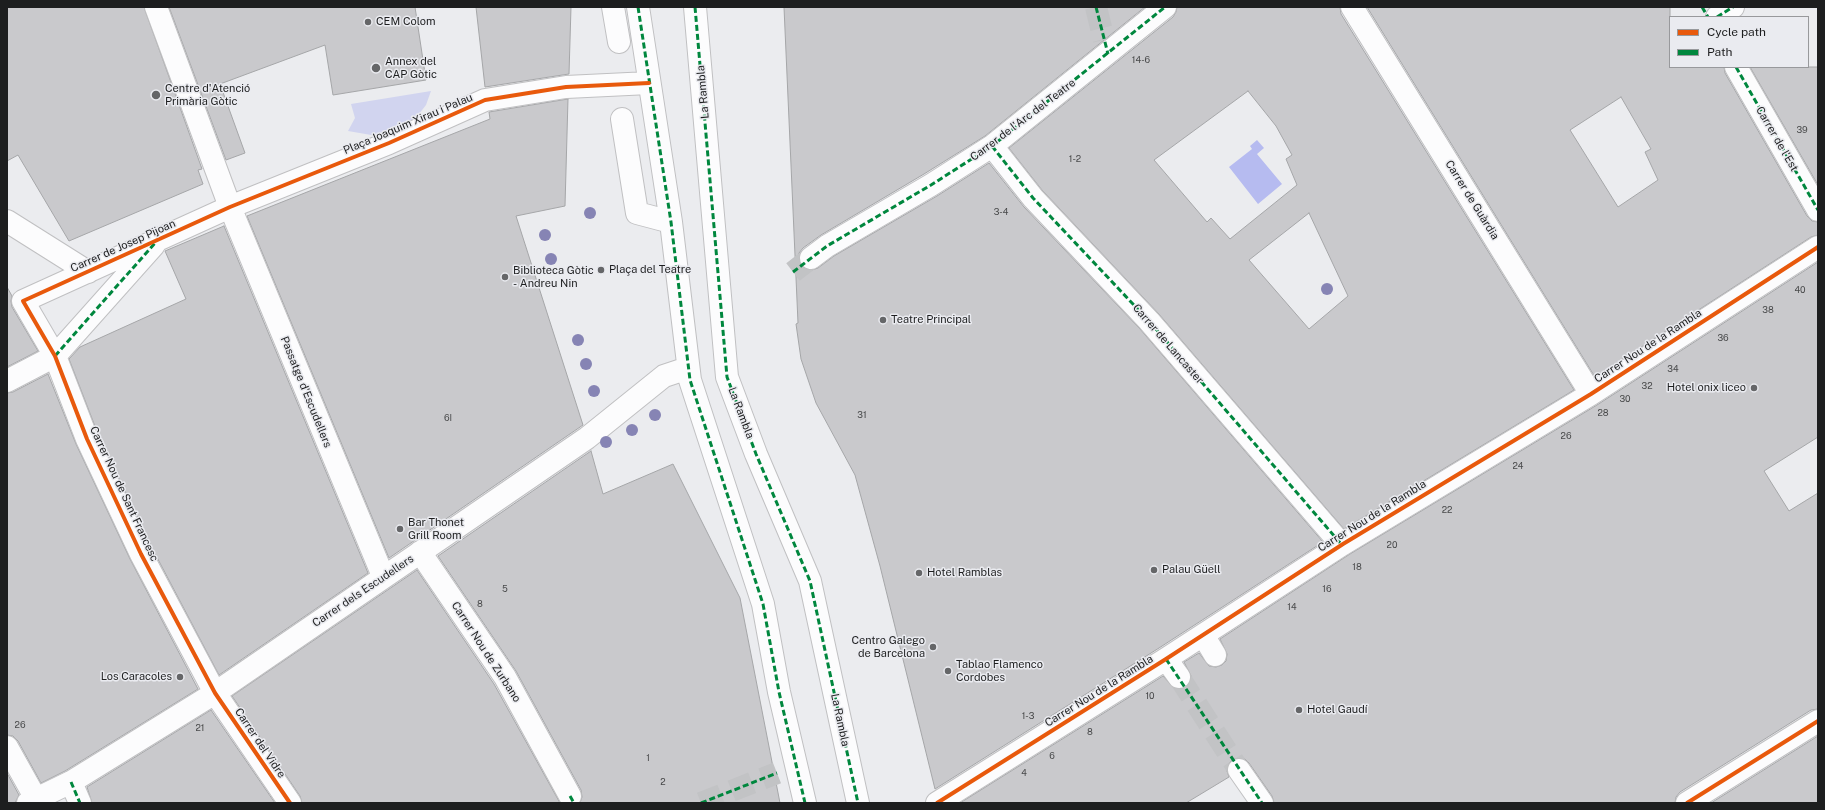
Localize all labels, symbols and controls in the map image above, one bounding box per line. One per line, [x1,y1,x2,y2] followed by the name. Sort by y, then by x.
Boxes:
[376,15,435,29] place label: CEM Colom
[1669,16,1809,68] legend
[363,17,373,27] marker: CEM Colom
[1707,25,1766,39] text: Cycle path
[1707,45,1733,59] text: Path
[385,55,437,81] place label: Annex del CAP Gòtic
[1132,55,1150,65] house number: 14-6
[370,62,382,74] marker: Annex del CAP Gòtic
[694,65,712,119] street label: La Rambla
[968,76,1078,164] street label: Carrer de l'Arc del Teatre
[165,82,250,108] place label: Centre d'Atenció Primària Gòtic
[150,89,162,101] marker: Centre d'Atenció Primària Gòtic
[341,91,475,157] street label: Plaça Joaquim Xirau i Palau
[1753,104,1801,174] street label: Carrer de l'Est
[1796,125,1808,135] house number: 39
[1069,154,1081,164] house number: 1-2
[1442,158,1502,242] street label: Carrer de Guàrdia
[994,207,1008,217] house number: 3-4
[69,217,177,275] street label: Carrer de Josep Pijoan
[609,263,691,277] place label: Plaça del Teatre
[513,264,594,290] place label: Biblioteca Gòtic - Andreu Nin
[596,265,606,275] marker: Plaça del Teatre
[500,272,510,282] marker: Biblioteca Gòtic - Andreu Nin
[1794,285,1806,295] house number: 40
[1130,301,1206,387] street label: Carrer de Lancaster
[1762,305,1774,315] house number: 38
[1592,306,1704,386] street label: Carrer Nou de la Rambla
[891,313,971,327] place label: Teatre Principal
[878,315,888,325] marker: Teatre Principal
[1717,333,1729,343] house number: 36
[278,334,334,450] street label: Passatge d'Escudellers
[1667,364,1679,374] house number: 34
[1641,381,1653,391] house number: 32
[1667,381,1746,395] place label: Hotel onix liceo
[1749,383,1759,393] marker: Hotel onix liceo
[725,386,757,440] street label: La Rambla
[1619,394,1631,404] house number: 30
[1597,408,1609,418] house number: 28
[857,410,867,420] house number: 31
[444,413,452,423] house number: 6I
[87,424,161,564] street label: Carrer Nou de Sant Francesc
[1561,431,1571,441] house number: 26
[1512,461,1524,471] house number: 24
[1315,477,1429,555] street label: Carrer Nou de la Rambla
[1442,505,1452,515] house number: 22
[408,516,464,542] place label: Bar Thonet Grill Room
[395,524,405,534] marker: Bar Thonet Grill Room
[1387,540,1397,550] house number: 20
[310,552,416,630] street label: Carrer dels Escudellers
[1352,562,1362,572] house number: 18
[1162,563,1221,577] place label: Palau Güell
[1149,565,1159,575] marker: Palau Güell
[927,566,1002,580] place label: Hotel Ramblas
[914,568,924,578] marker: Hotel Ramblas
[502,584,508,594] house number: 5
[1322,584,1332,594] house number: 16
[449,599,523,705] street label: Carrer Nou de Zurbano
[477,599,483,609] house number: 8
[1287,602,1297,612] house number: 14
[851,634,925,660] place label: Centro Galego de Barcelona
[928,642,938,652] marker: Centro Galego de Barcelona
[1042,652,1156,730] street label: Carrer Nou de la Rambla
[956,658,1043,684] place label: Tablao Flamenco Cordobes
[943,666,953,676] marker: Tablao Flamenco Cordobes
[101,670,172,684] place label: Los Caracoles
[175,672,185,682] marker: Los Caracoles
[1145,691,1155,701] house number: 10
[828,692,852,748] street label: La Rambla
[1307,703,1368,717] place label: Hotel Gaudí
[1294,705,1304,715] marker: Hotel Gaudí
[232,706,288,780] street label: Carrer del Vidre
[1022,711,1034,721] house number: 1-3
[15,720,25,730] house number: 26
[195,723,205,733] house number: 21
[1087,727,1093,737] house number: 8
[1049,751,1055,761] house number: 6
[646,753,650,763] house number: 1
[1021,768,1027,778] house number: 4
[660,777,666,787] house number: 2

